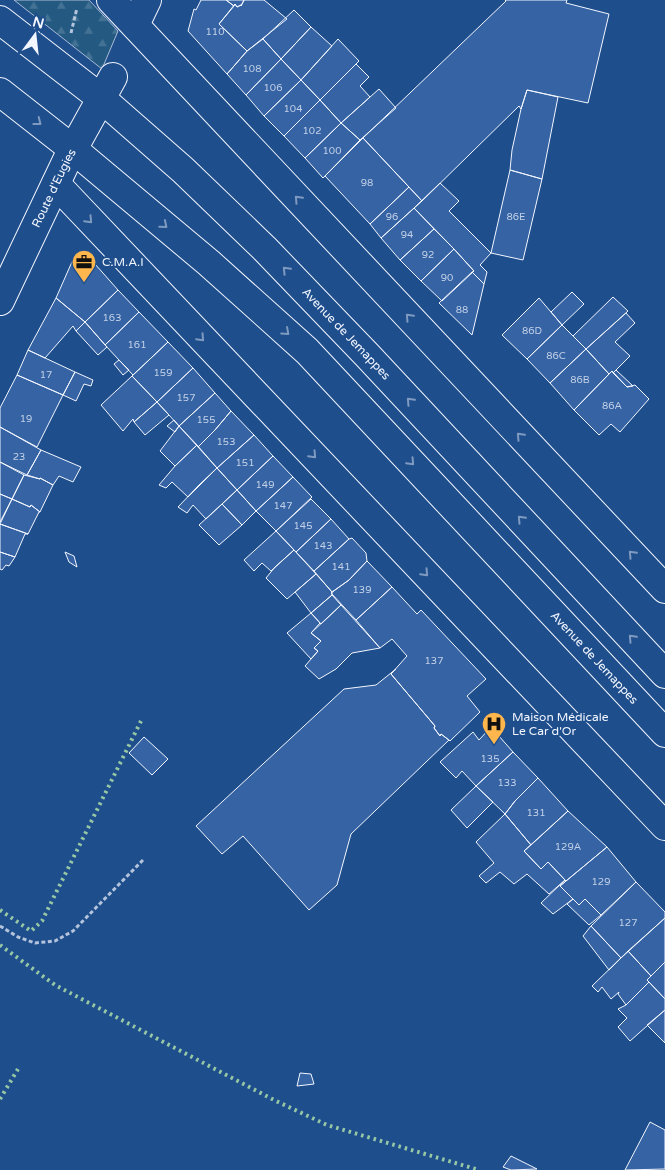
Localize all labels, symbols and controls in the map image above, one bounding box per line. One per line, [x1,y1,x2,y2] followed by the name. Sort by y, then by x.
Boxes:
[10,10,60,60] north arrow
[31,13,46,33] text: N
[206,26,224,38] house number: 110
[243,63,261,75] house number: 108
[264,82,282,94] house number: 106
[284,103,302,115] house number: 104
[33,116,42,125] one-way arrow
[303,125,321,137] house number: 102
[323,145,341,157] house number: 100
[29,146,79,230] street label: Route d'Eugies
[361,177,373,189] house number: 98
[295,195,304,204] one-way arrow
[386,211,398,223] house number: 96
[507,211,525,223] house number: 86E
[84,214,93,223] one-way arrow
[158,220,167,228] one-way arrow
[401,229,413,241] house number: 94
[71,249,97,283] office icon: C.M.A.I
[422,249,434,261] house number: 92
[102,255,144,269] place label: C.M.A.I
[283,267,292,276] one-way arrow
[441,272,453,284] house number: 90
[299,285,393,383] street label: Avenue de Jemappes
[456,304,468,316] house number: 88
[103,312,121,324] house number: 163
[406,314,415,323] one-way arrow
[522,325,542,337] house number: 86D
[281,326,290,335] one-way arrow
[195,332,204,341] one-way arrow
[128,339,146,351] house number: 161
[546,350,566,362] house number: 86C
[154,367,172,379] house number: 159
[40,369,52,381] house number: 17
[570,374,590,386] house number: 86B
[177,392,195,404] house number: 157
[407,397,416,406] one-way arrow
[602,400,622,412] house number: 86A
[20,413,32,425] house number: 19
[197,414,215,426] house number: 155
[517,432,526,441] one-way arrow
[217,436,235,448] house number: 153
[307,450,316,459] one-way arrow
[13,451,25,463] house number: 23
[405,456,414,465] one-way arrow
[236,457,254,469] house number: 151
[256,479,274,491] house number: 149
[274,500,292,512] house number: 147
[518,516,527,525] one-way arrow
[294,520,312,532] house number: 145
[314,540,332,552] house number: 143
[629,551,638,560] one-way arrow
[332,561,350,573] house number: 141
[419,568,428,577] one-way arrow
[353,584,371,596] house number: 139
[548,608,641,707] street label: Avenue de Jemappes
[629,635,638,644] one-way arrow
[425,655,443,667] house number: 137
[512,710,609,738] place label: Maison Médicale Le Car d'Or
[481,711,507,745] hospital icon: Maison Médicale Le Car d'Or
[481,753,499,765] house number: 135
[498,777,516,789] house number: 133
[527,807,545,819] house number: 131
[555,841,581,853] house number: 129A
[592,876,610,888] house number: 129
[619,917,637,929] house number: 127

